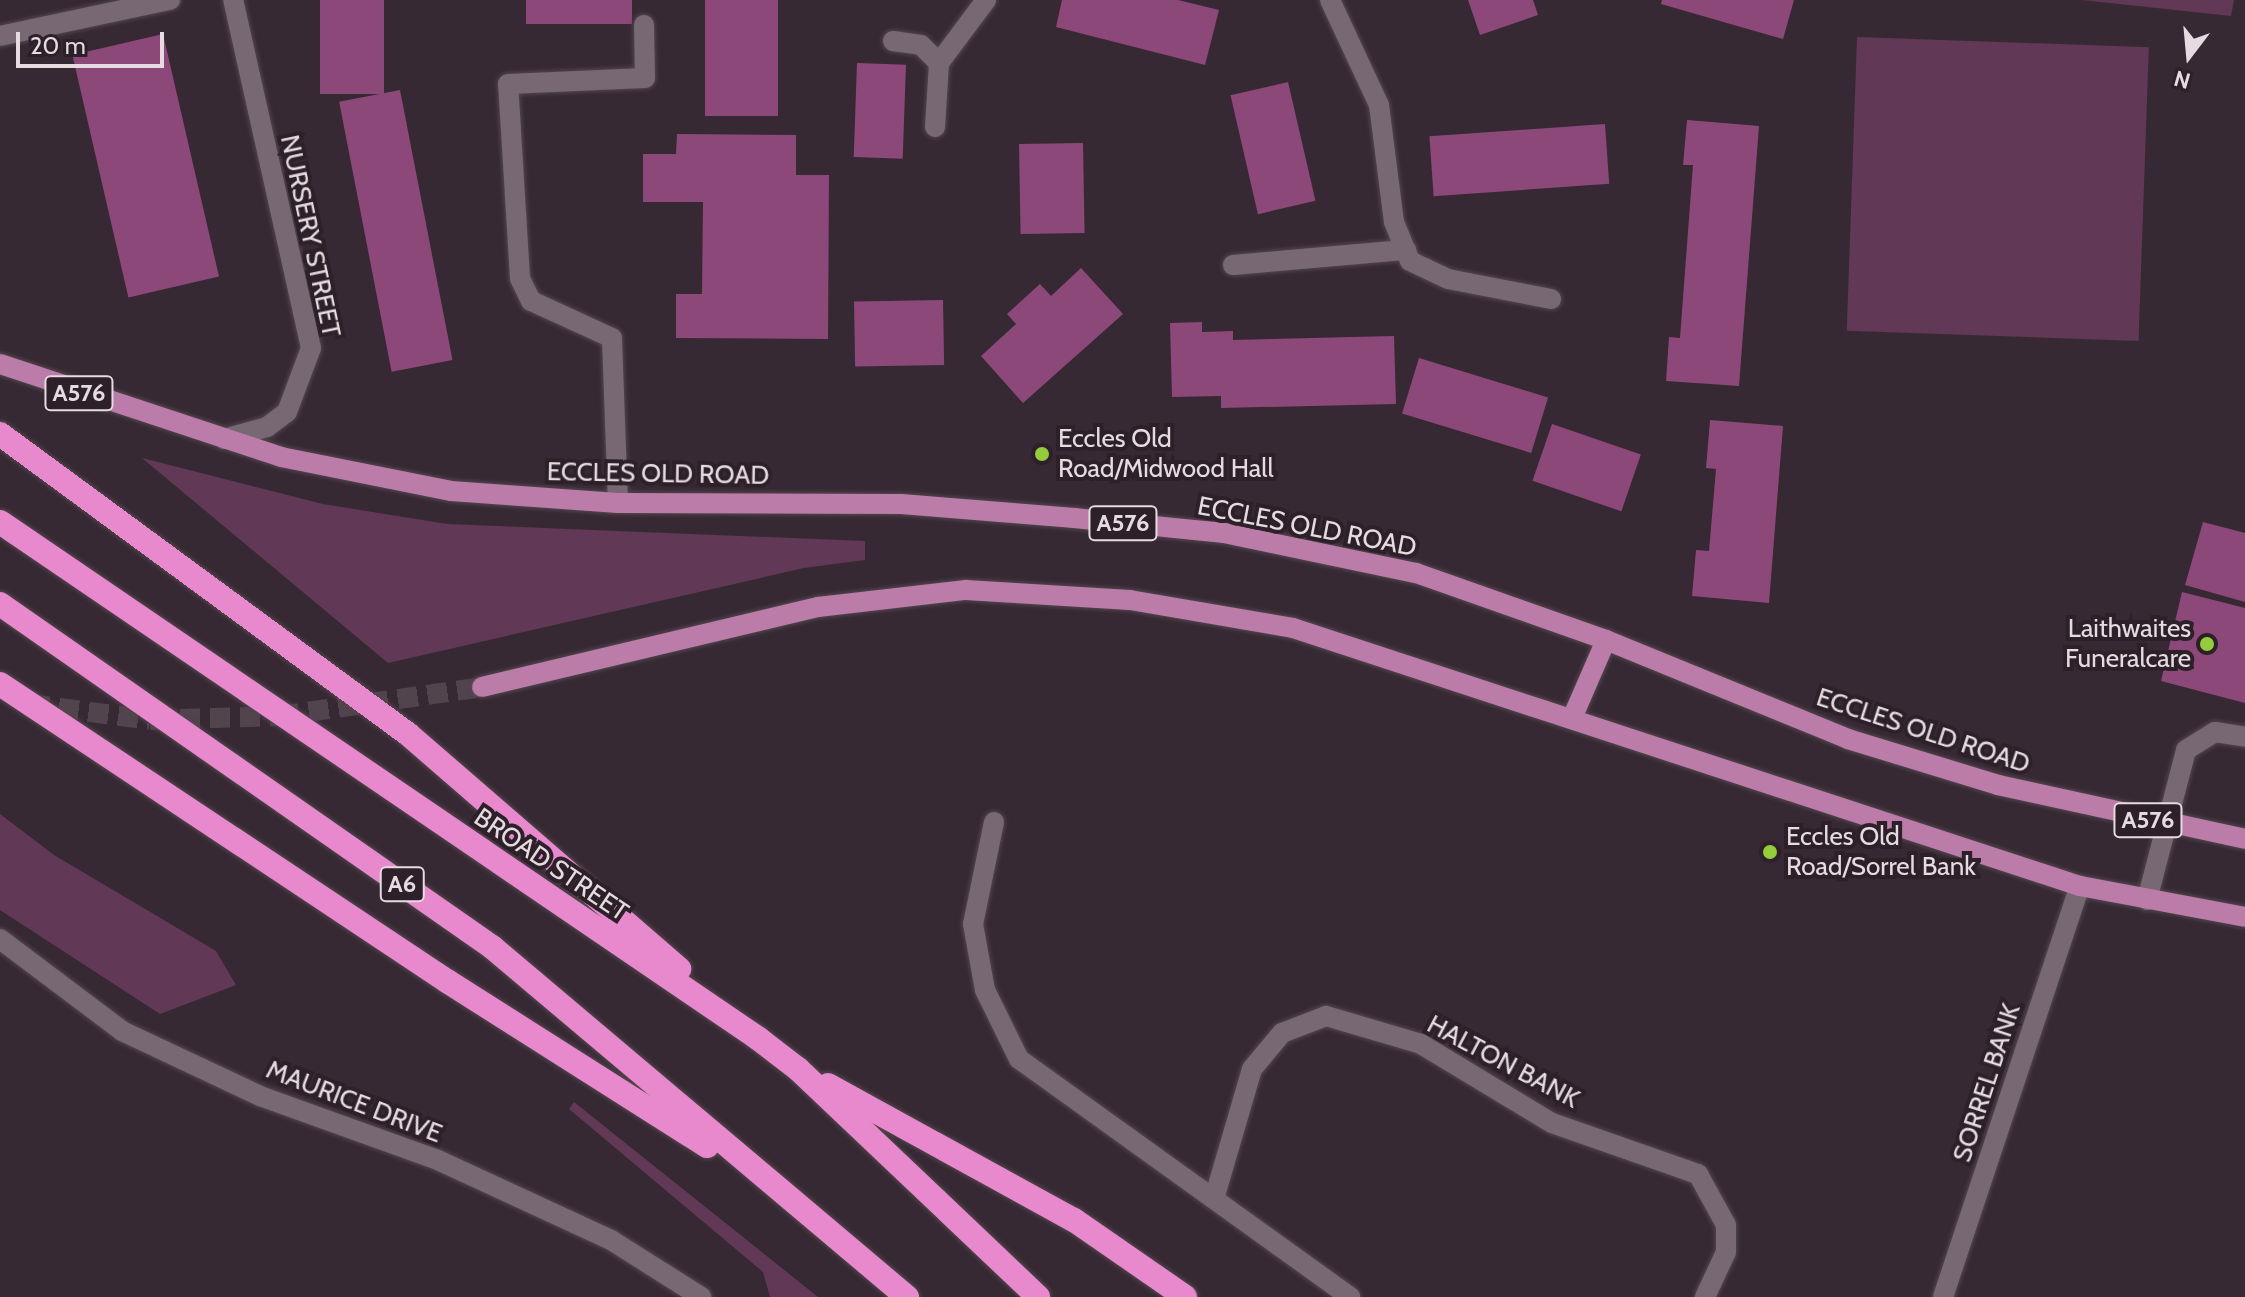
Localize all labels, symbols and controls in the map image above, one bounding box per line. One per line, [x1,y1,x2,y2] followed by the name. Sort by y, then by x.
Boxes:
[20,16,168,66] scale bar
[2149,16,2229,96] north arrow
[30,31,86,60] text: 20 m
[2171,64,2193,95] text: N
[273,132,347,340] street label: NURSERY STREET
[43,373,115,413] road number: A576
[1058,423,1274,484] place label: Eccles Old Road/Midwood Hall
[1033,445,1051,463] marker: Eccles Old Road/Midwood Hall
[547,456,769,492] street label: ECCLES OLD ROAD
[1195,490,1419,564] street label: ECCLES OLD ROAD
[1087,503,1159,543] road number: A576
[2065,613,2191,674] place label: Laithwaites Funeralcare
[2198,635,2216,653] marker: Laithwaites Funeralcare
[1812,682,2034,780] street label: ECCLES OLD ROAD
[2112,800,2184,840] road number: A576
[468,802,634,928] street label: BROAD STREET
[1786,821,1976,882] place label: Eccles Old Road/Sorrel Bank
[1761,843,1779,861] marker: Eccles Old Road/Sorrel Bank
[378,864,426,904] road number: A6
[1947,1000,2027,1166] street label: SORREL BANK
[1422,1009,1584,1115] street label: HALTON BANK
[262,1054,446,1150] street label: MAURICE DRIVE

